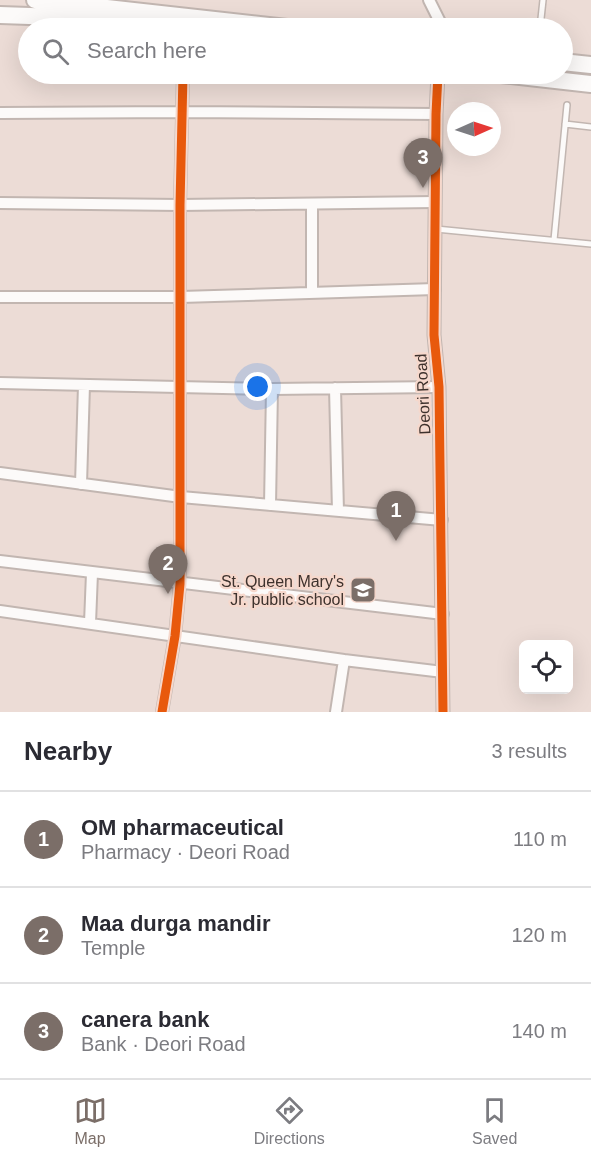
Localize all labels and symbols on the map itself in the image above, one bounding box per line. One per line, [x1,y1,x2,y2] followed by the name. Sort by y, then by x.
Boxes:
[447,102,501,156] north arrow
[404,138,442,188] pin: 3
[412,353,434,435] street label: Deori Road
[243,372,272,401] your location
[376,492,416,541] pin: 1
[148,544,188,594] pin: 2
[221,573,344,608] place label: St. Queen Mary's Jr. public school
[348,575,378,605] school or university icon: St. Queen Mary's Jr. public school

